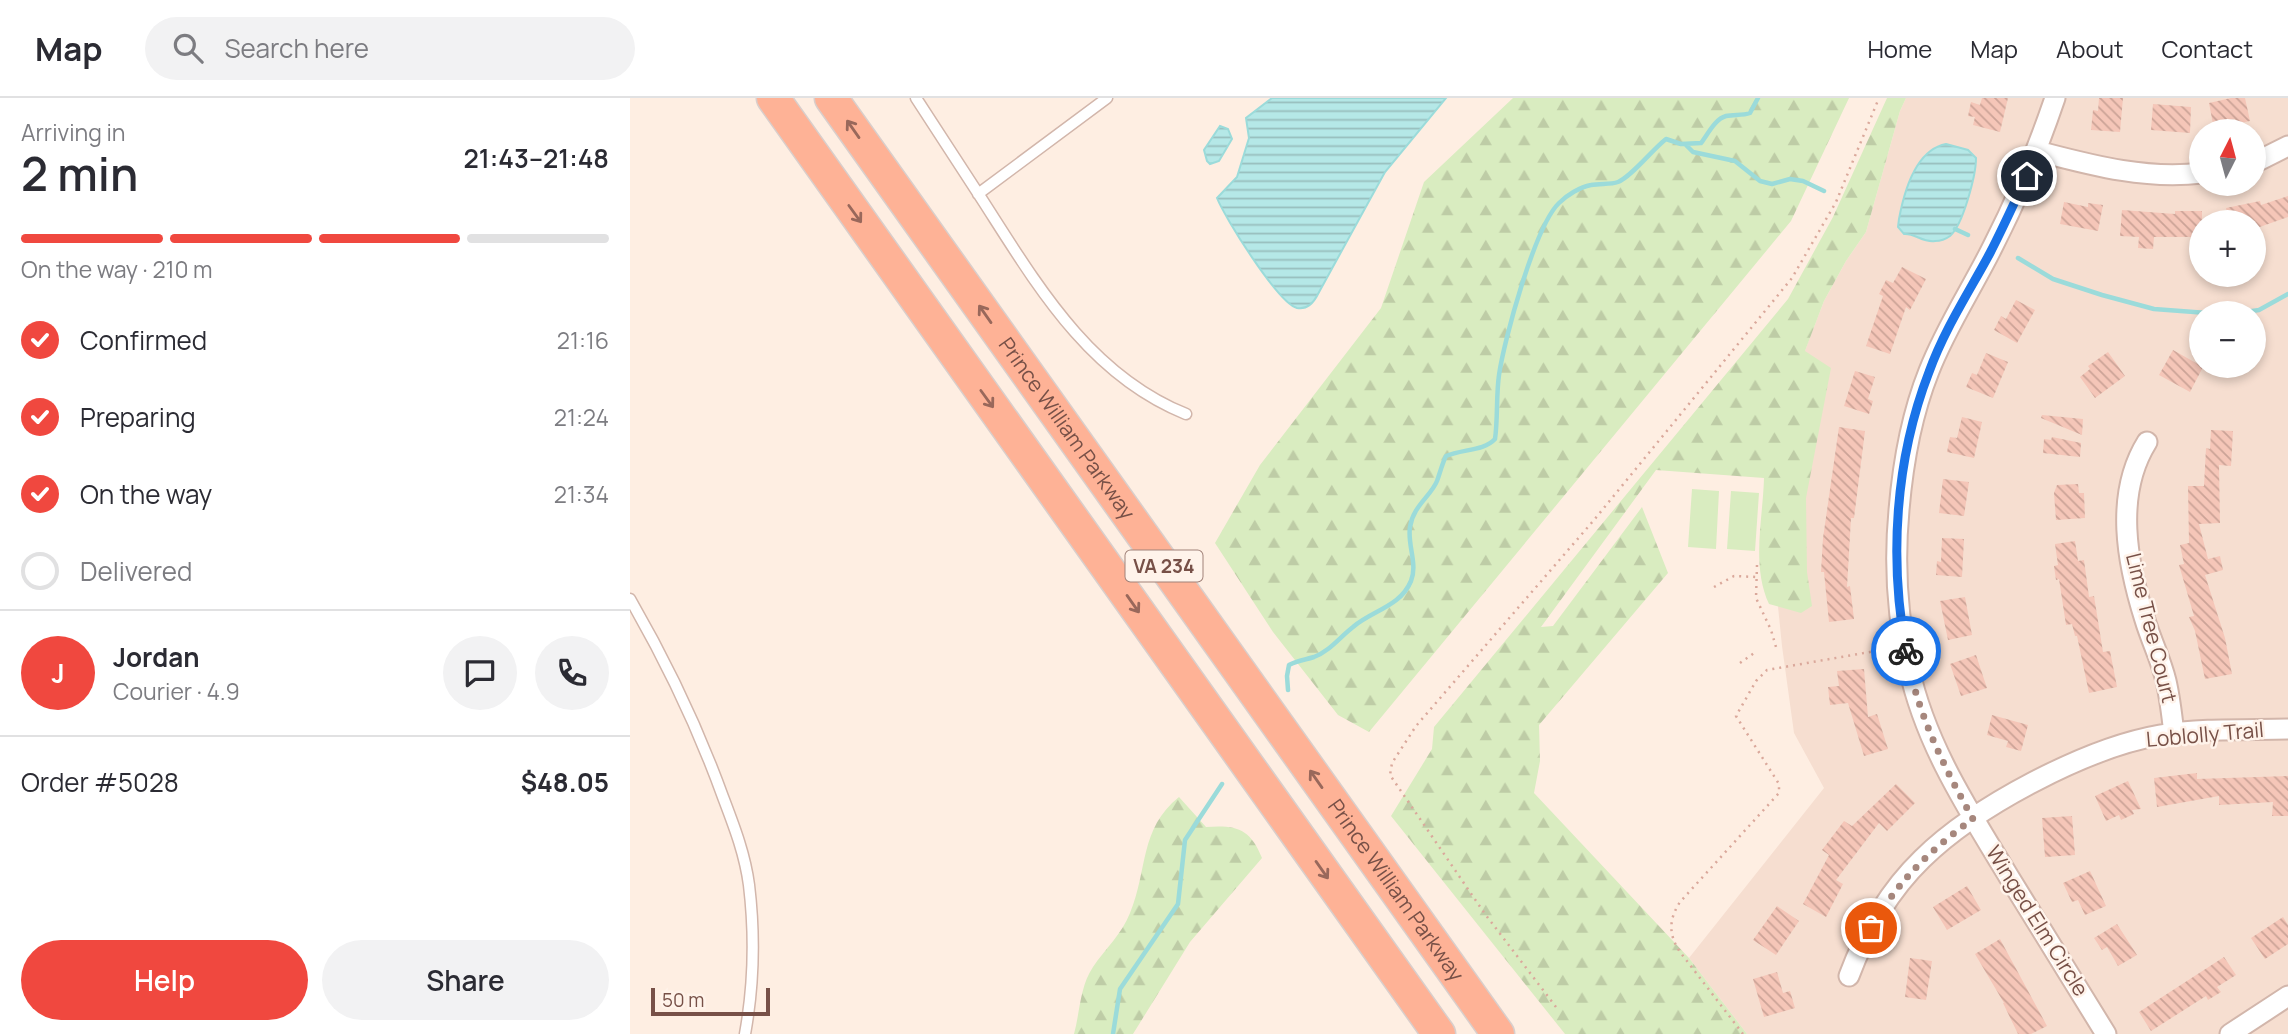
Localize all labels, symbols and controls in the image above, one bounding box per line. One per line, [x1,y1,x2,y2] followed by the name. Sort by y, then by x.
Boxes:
[145,17,635,80] search box
[35,26,103,71] text: Map
[169,29,207,67] icon: search
[225,30,369,66] text: Search here
[1867,32,1932,65] text: Home
[1970,32,2018,65] text: Map
[2056,32,2124,65] text: About
[2162,32,2253,65] text: Contact
[21,116,126,148] text: Arriving in
[2189,119,2266,196] north arrow
[2189,119,2266,378] map controls
[846,120,860,139] one-way arrow
[464,140,609,176] text: 21:43–21:48
[21,142,138,205] text: 2 min
[1997,146,2057,206] pin
[2008,157,2046,195] icon: home
[848,204,862,223] one-way arrow
[2189,210,2266,287] button: +
[21,253,213,285] text: On the way · 210 m
[2189,301,2266,378] button: −
[978,305,992,324] one-way arrow
[21,321,59,359] icon: check
[80,322,207,358] text: Confirmed
[557,324,609,356] text: 21:16
[993,331,1142,525] street label: Prince William Parkway
[980,389,994,408] one-way arrow
[21,398,59,436] icon: check
[80,399,196,435] text: Preparing
[554,401,609,433] text: 21:24
[21,475,59,513] icon: check
[80,476,212,512] text: On the way
[554,478,609,510] text: 21:34
[2120,550,2184,706] street label: Lime Tree Court
[1126,551,1202,582] road number: VA 234
[80,553,192,589] text: Delivered
[1126,594,1140,613] one-way arrow
[1871,616,1941,686] courier
[1887,632,1925,670] icon: bike
[443,636,517,710] button: chat
[535,636,609,710] button: phone
[113,639,199,675] text: Jordan
[51,655,65,691] text: J
[113,675,240,707] text: Courier · 4.9
[2145,715,2265,753] street label: Loblolly Trail
[21,764,179,800] text: Order #5028
[521,764,609,800] text: $48.05
[1309,770,1323,789] one-way arrow
[1322,793,1471,986] street label: Prince William Parkway
[1980,840,2095,1001] street label: Winged Elm Circle
[1314,860,1329,879] one-way arrow
[1841,898,1901,958] pin
[1852,909,1890,947] icon: bag
[21,940,308,1020] button: Help
[322,940,609,1020] button: Share
[651,985,770,1017] scale bar
[662,987,704,1013] text: 50 m

